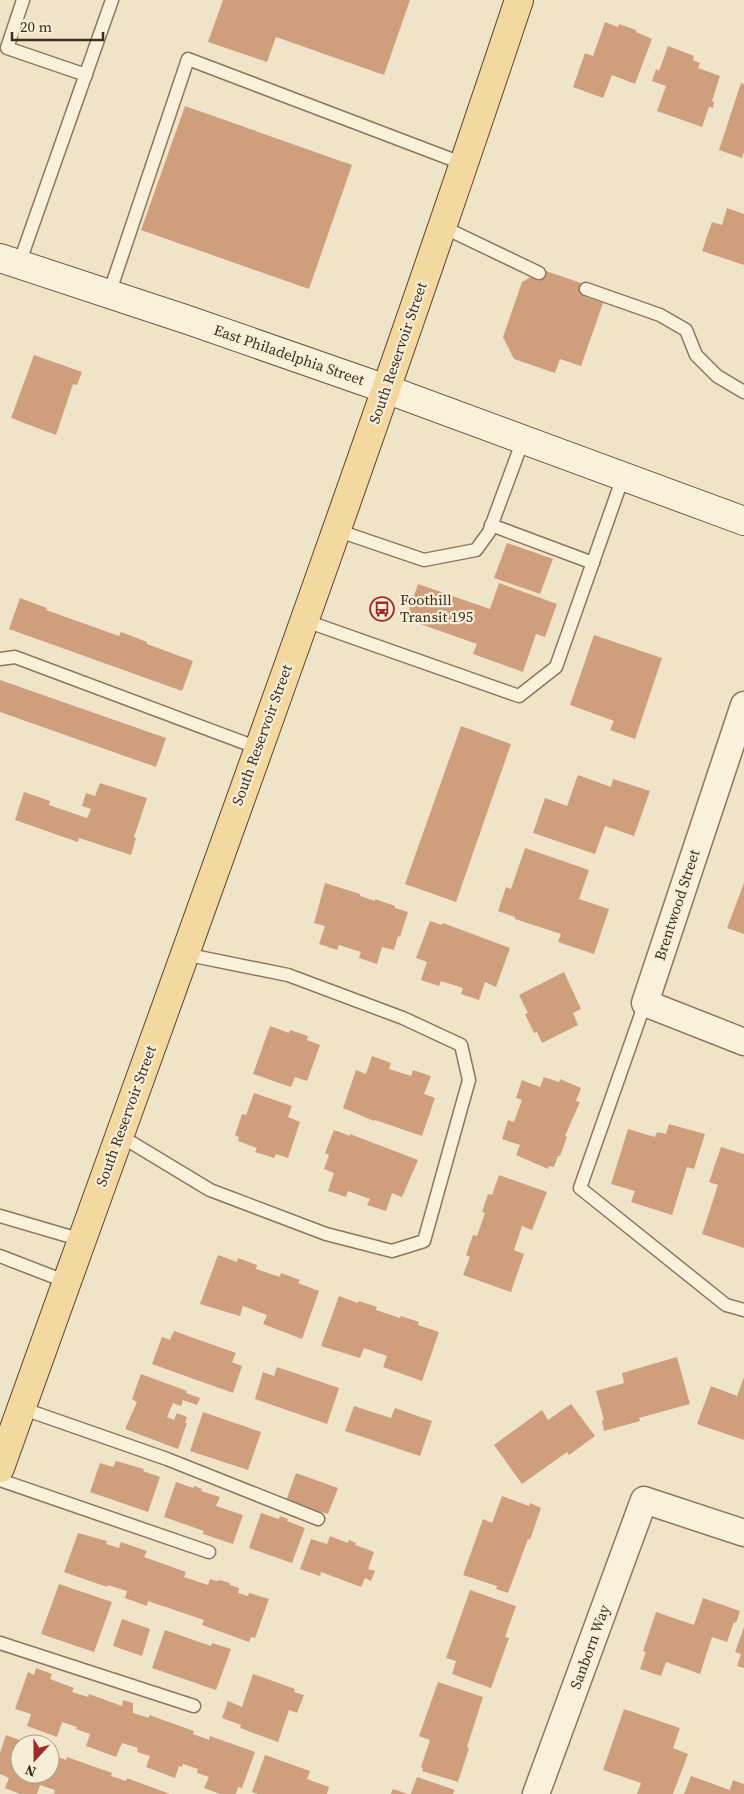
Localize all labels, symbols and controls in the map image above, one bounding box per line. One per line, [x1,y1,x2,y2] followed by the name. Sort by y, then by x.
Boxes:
[12,10,104,42] scale bar
[20,16,52,37] text: 20 m
[363,279,432,426] street label: South Reservoir Street
[211,319,367,390] street label: East Philadelphia Street
[400,589,473,627] place label: Foothill Transit 195
[369,596,395,622] bus stop icon: Foothill Transit 195
[226,661,297,808] street label: South Reservoir Street
[649,846,704,963] street label: Brentwood Street
[90,1042,161,1189] street label: South Reservoir Street
[565,1601,615,1692] street label: Sanborn Way
[10,1734,60,1784] north arrow
[22,1760,39,1782] text: N

